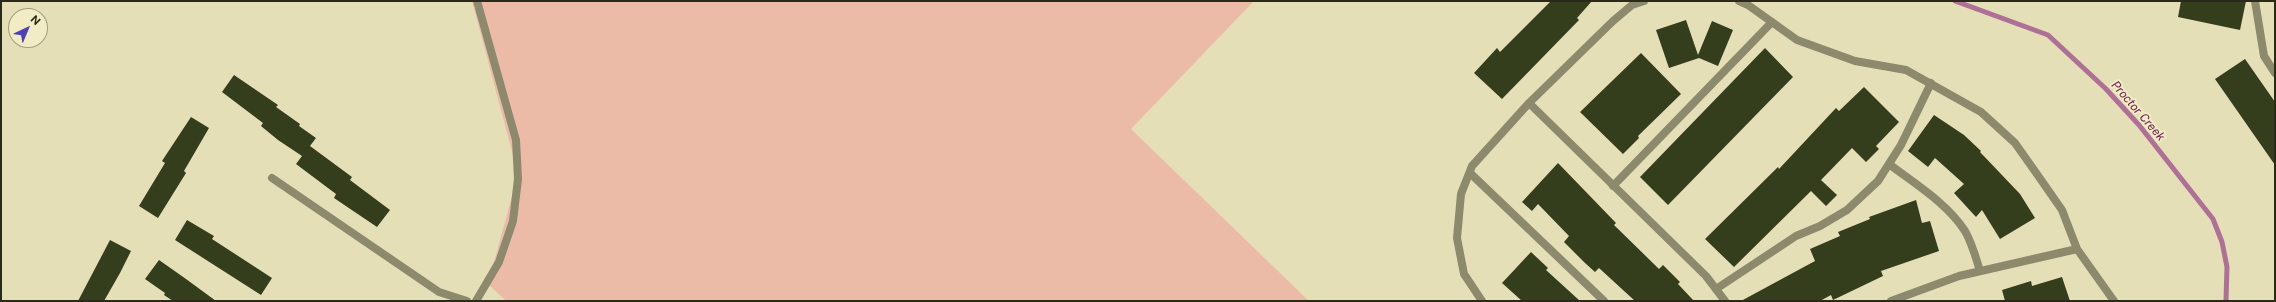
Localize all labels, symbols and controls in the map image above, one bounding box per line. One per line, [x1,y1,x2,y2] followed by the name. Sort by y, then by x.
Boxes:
[8,8,48,48] north arrow
[28,13,43,27] text: N
[2108,78,2168,144] water label: Proctor Creek

